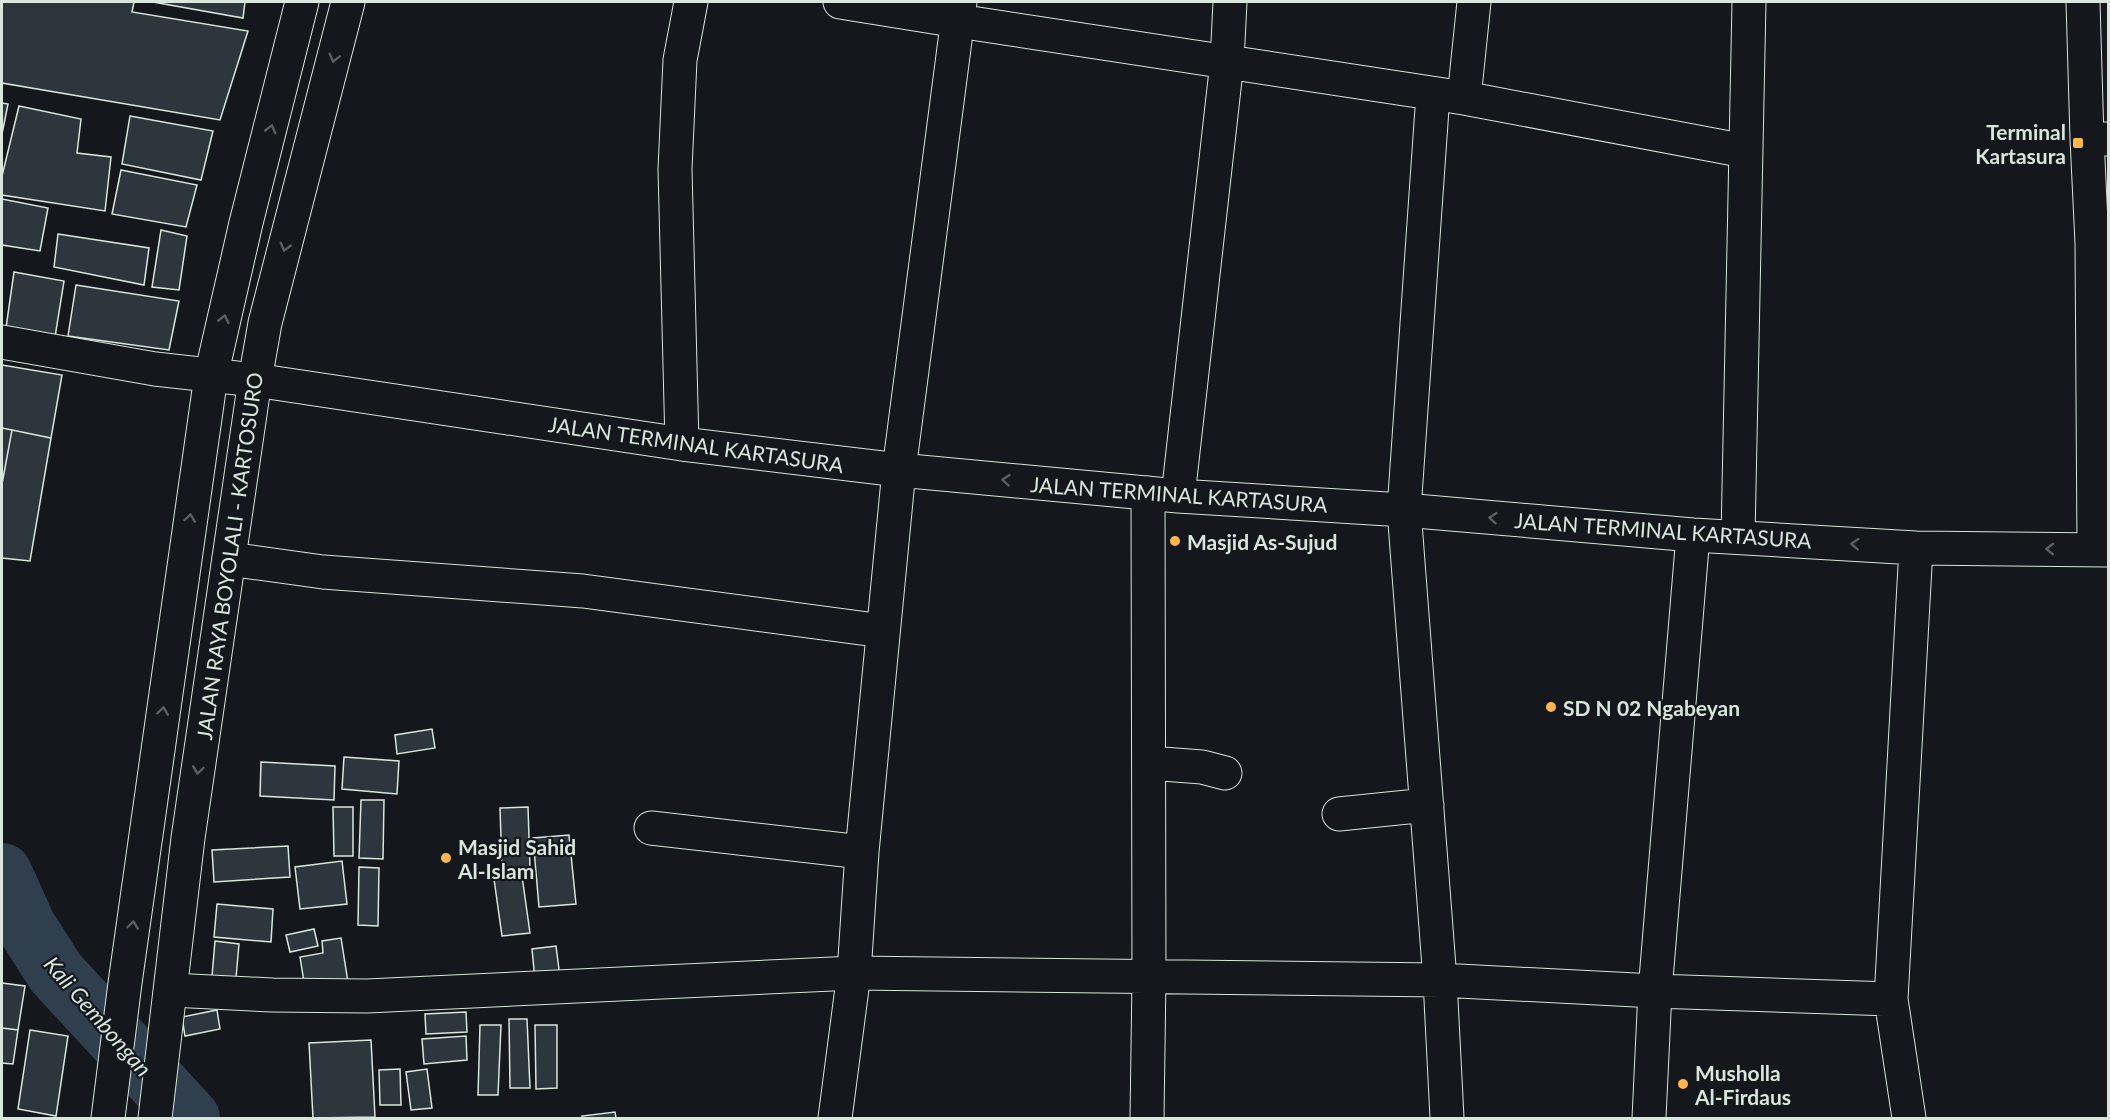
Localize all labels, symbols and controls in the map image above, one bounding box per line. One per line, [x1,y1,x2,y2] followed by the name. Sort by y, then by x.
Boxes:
[328,53,341,63] one-way arrow
[1975,119,2066,168] place label: Terminal Kartasura
[263,125,276,135] one-way arrow
[2071,136,2085,150] marker: Terminal Kartasura
[280,241,292,252] one-way arrow
[217,314,230,324] one-way arrow
[191,371,267,741] street label: JALAN RAYA BOYOLALI - KARTOSURO
[547,411,846,477] street label: JALAN TERMINAL KARTASURA
[1030,471,1329,517] street label: JALAN TERMINAL KARTASURA
[1001,474,1010,487] one-way arrow
[1514,507,1813,553] street label: JALAN TERMINAL KARTASURA
[1489,512,1498,525] one-way arrow
[183,513,195,522] one-way arrow
[1187,529,1337,554] place label: Masjid As-Sujud
[1168,534,1182,548] marker: Masjid As-Sujud
[1851,538,1860,551] one-way arrow
[2046,542,2055,555] one-way arrow
[1563,695,1740,720] place label: SD N 02 Ngabeyan
[1544,700,1558,714] marker: SD N 02 Ngabeyan
[156,706,169,715] one-way arrow
[193,766,205,775] one-way arrow
[457,834,576,883] place label: Masjid Sahid Al-Islam
[439,851,453,865] marker: Masjid Sahid Al-Islam
[126,920,138,929] one-way arrow
[39,951,157,1081] water label: Kali Gembongan
[1694,1060,1791,1109] place label: Musholla Al-Firdaus
[1676,1077,1690,1091] marker: Musholla Al-Firdaus

